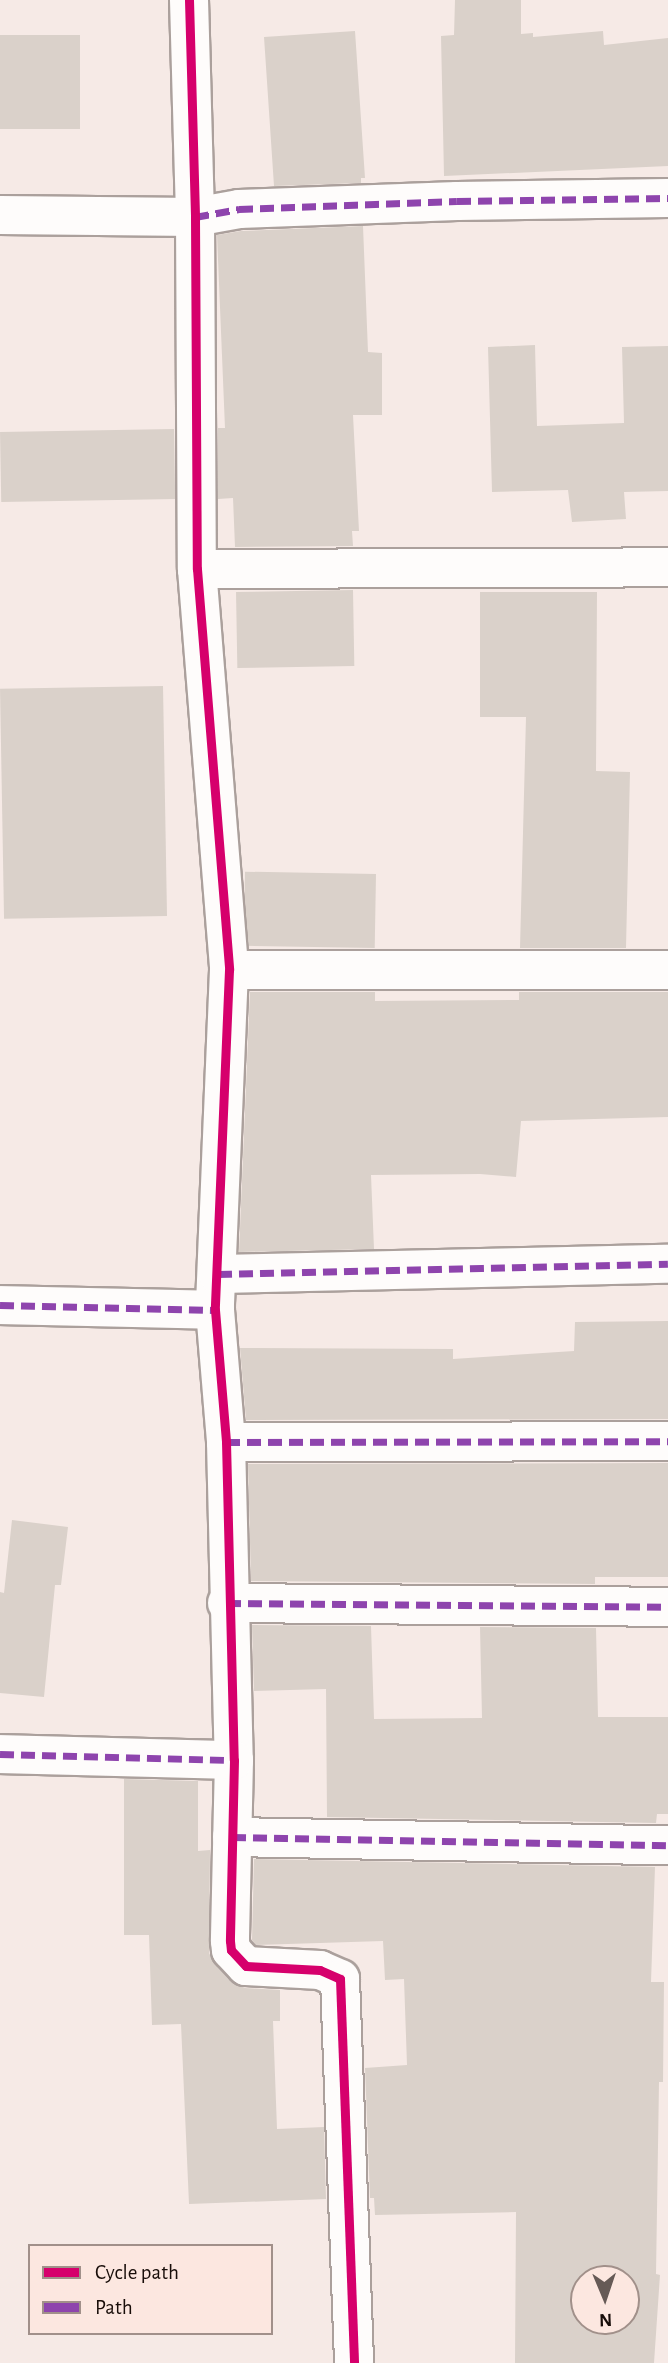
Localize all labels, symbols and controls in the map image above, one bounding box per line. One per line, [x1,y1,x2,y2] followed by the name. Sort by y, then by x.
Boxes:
[28,2244,273,2335] legend
[95,2262,179,2283] text: Cycle path
[570,2265,640,2335] north arrow
[95,2297,133,2318] text: Path
[599,2310,613,2329] text: N

